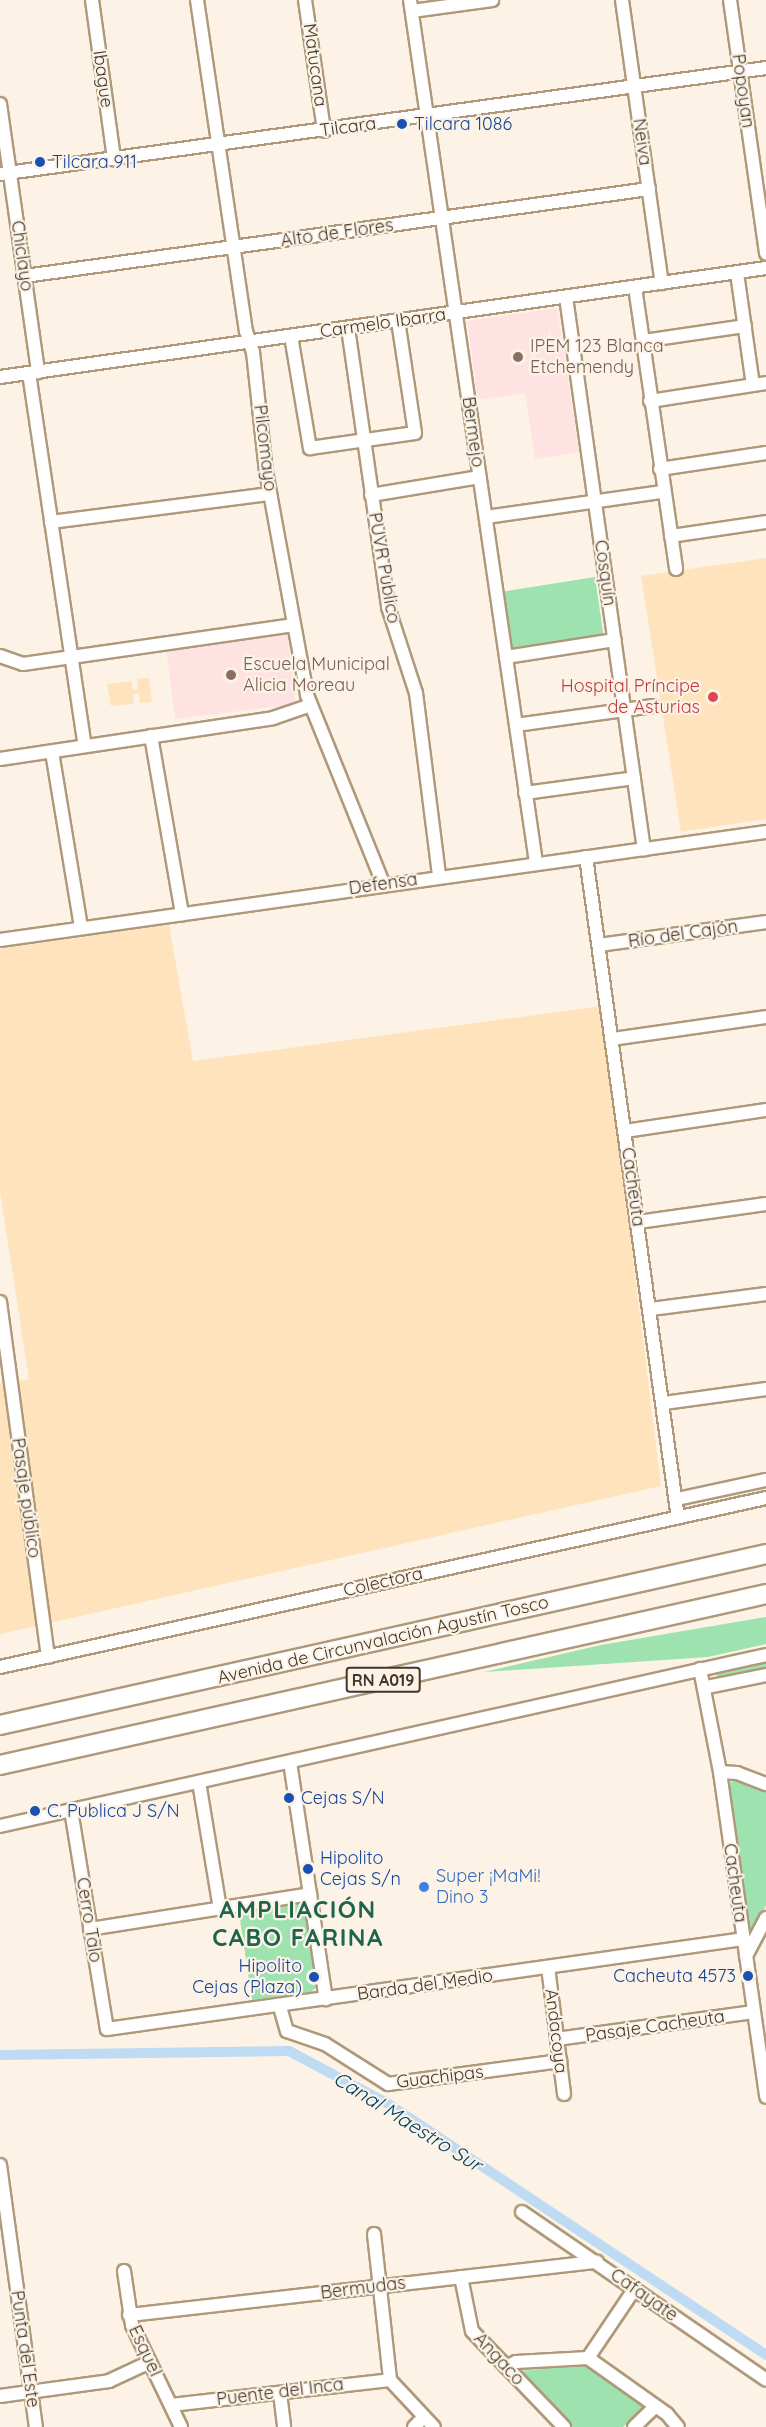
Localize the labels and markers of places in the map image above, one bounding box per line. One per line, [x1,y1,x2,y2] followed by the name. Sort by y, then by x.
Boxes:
[414,113,512,135] place label: Tilcara 1086
[395,117,409,131] marker: Tilcara 1086
[52,151,137,173] place label: Tilcara 911
[33,155,47,169] marker: Tilcara 911
[530,336,664,378] place label: IPEM 123 Blanca Etchemendy
[511,350,525,364] marker: IPEM 123 Blanca Etchemendy
[243,654,390,696] place label: Escuela Municipal Alicia Moreau
[224,668,238,682] marker: Escuela Municipal Alicia Moreau
[561,676,700,718] place label: Hospital Príncipe de Asturias
[704,688,722,706] marker: Hospital Príncipe de Asturias
[301,1787,385,1809] place label: Cejas S/N
[282,1791,296,1805] marker: Cejas S/N
[47,1800,180,1822] place label: C. Publica J S/N
[28,1804,42,1818] marker: C. Publica J S/N
[320,1848,401,1890] place label: Hipolito Cejas S/n
[301,1862,315,1876] marker: Hipolito Cejas S/n
[436,1866,540,1908] place label: Super ¡MaMi! Dino 3
[417,1880,431,1894] marker: Super ¡MaMi! Dino 3
[192,1956,302,1998] place label: Hipolito Cejas (Plaza)
[613,1965,736,1987] place label: Cacheuta 4573
[741,1969,755,1983] marker: Cacheuta 4573
[307,1970,321,1984] marker: Hipolito Cejas (Plaza)

